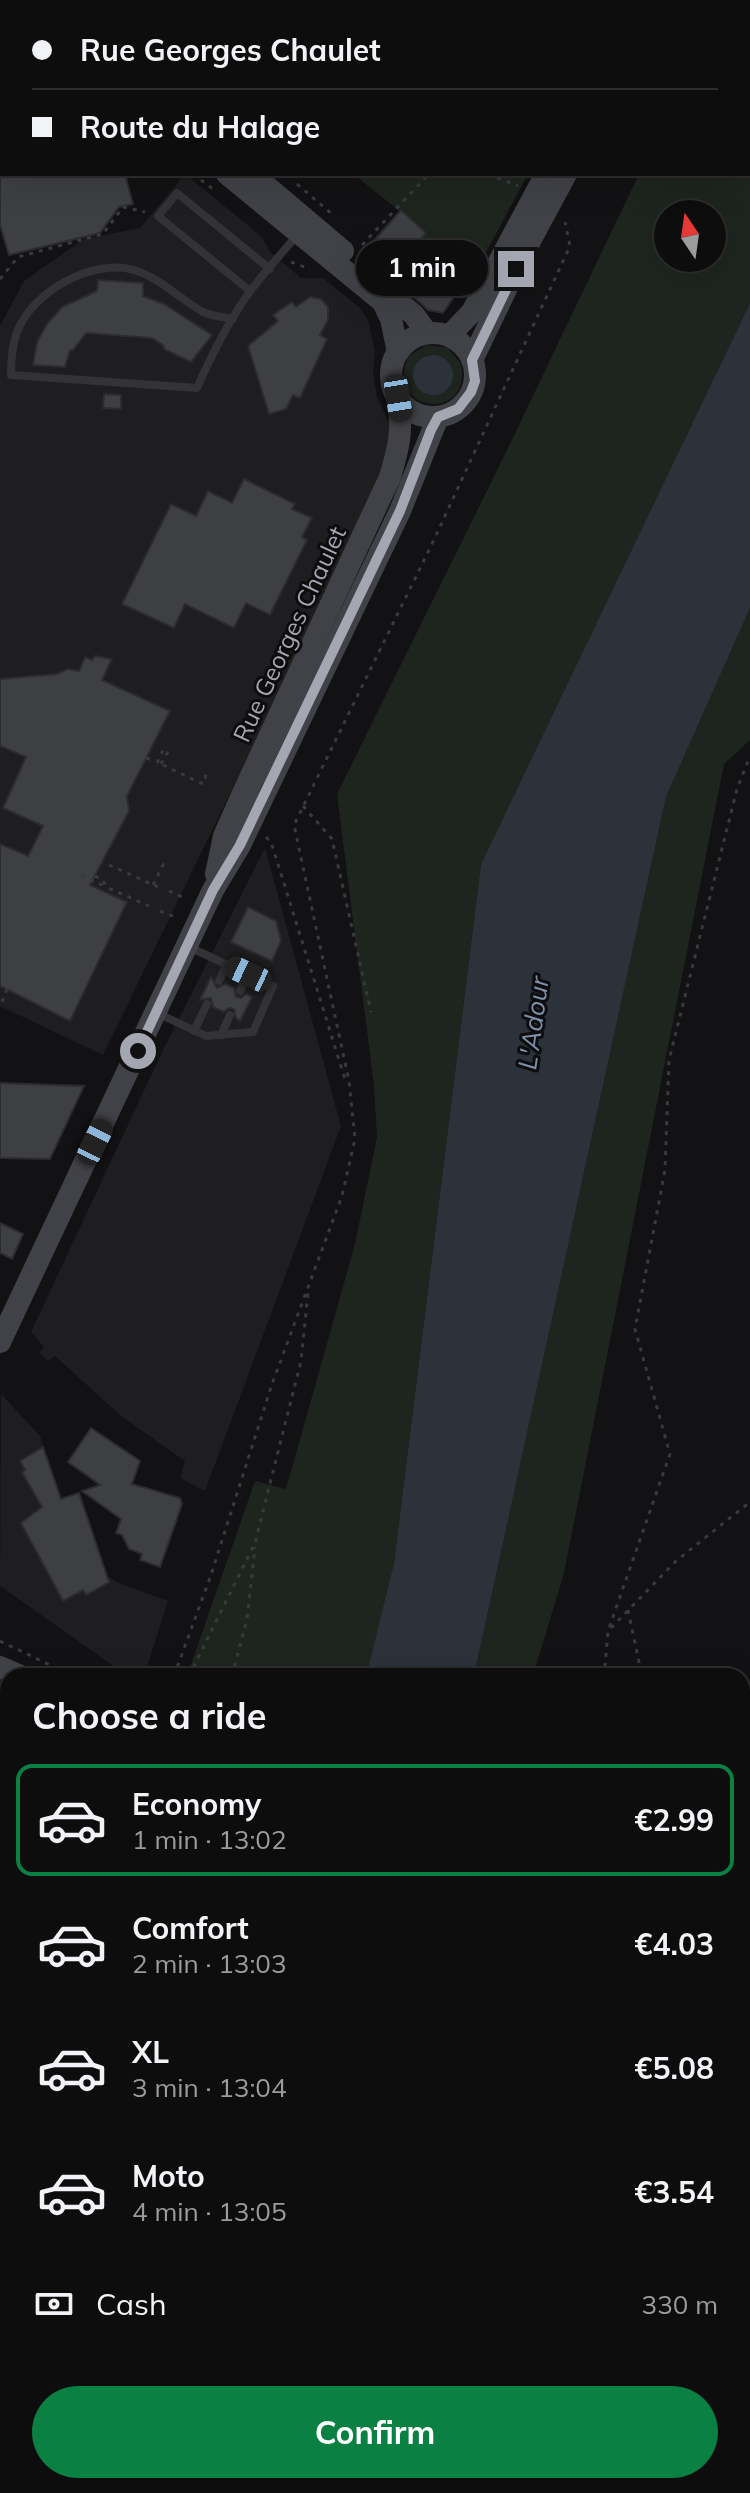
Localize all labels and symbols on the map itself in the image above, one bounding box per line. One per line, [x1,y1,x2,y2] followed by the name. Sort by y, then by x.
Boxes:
[654,200,726,272] north arrow
[356,241,488,297] callout: 1 min
[498,251,534,287] route end
[382,372,414,424] car
[226,522,352,746] street label: Rue Georges Chaulet
[221,953,275,995] car
[510,973,556,1072] water label: L'Adour
[120,1033,156,1069] route start
[74,1115,116,1169] car

